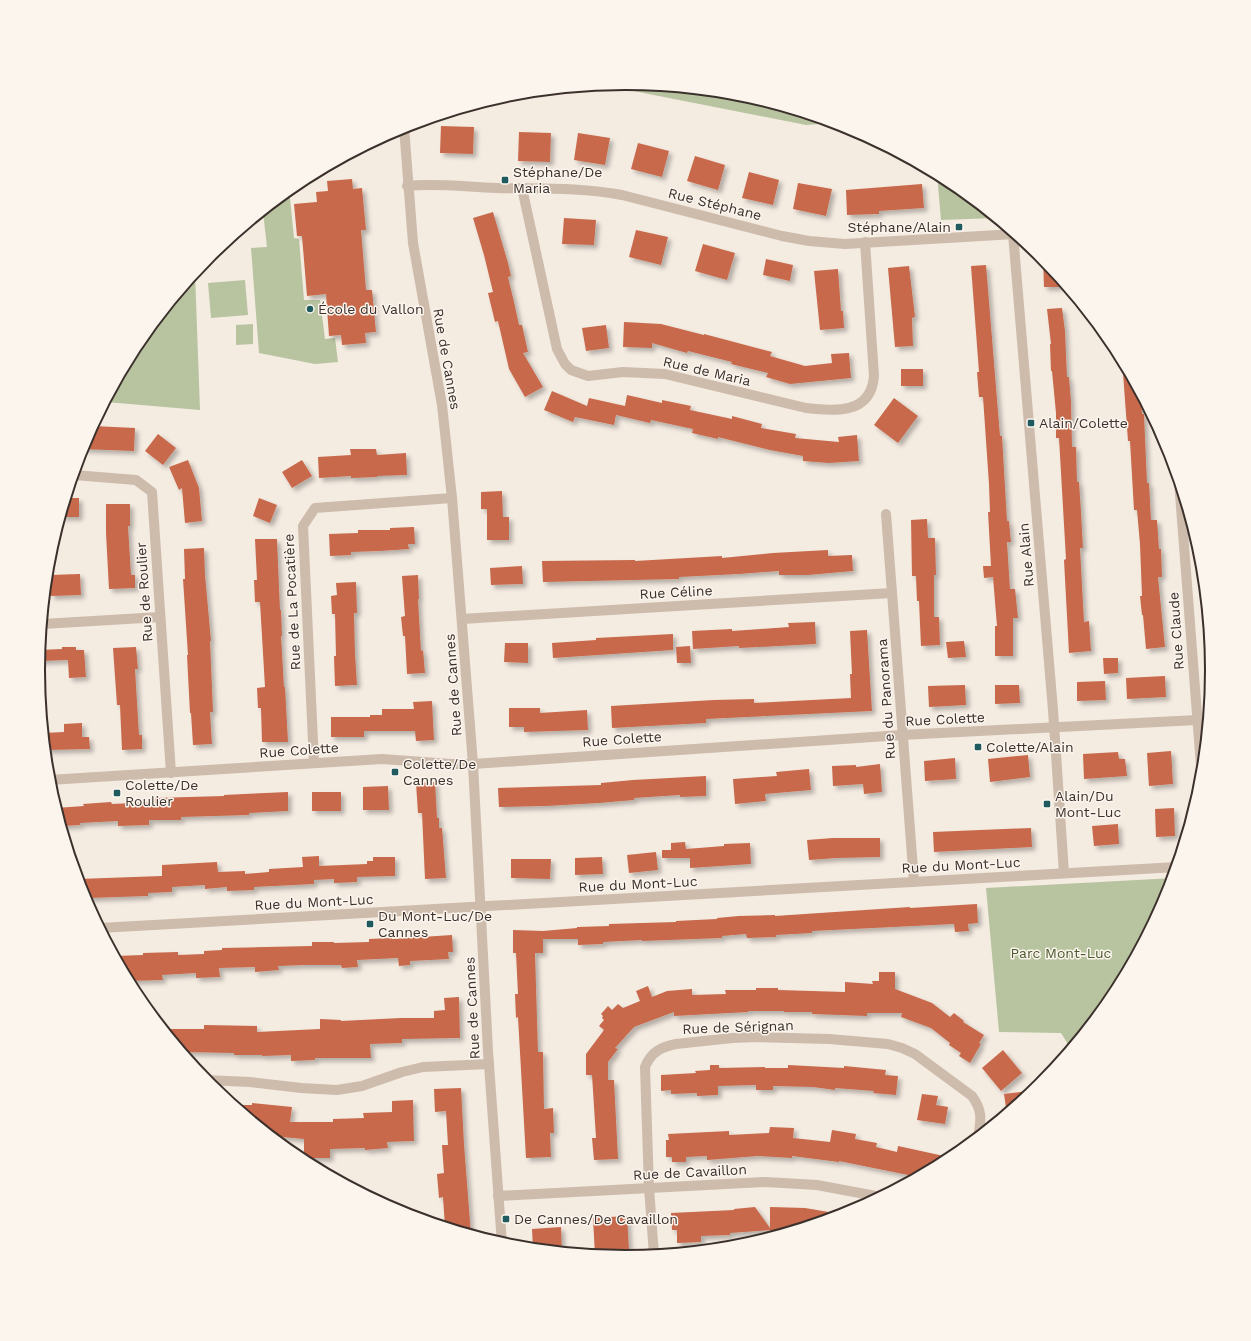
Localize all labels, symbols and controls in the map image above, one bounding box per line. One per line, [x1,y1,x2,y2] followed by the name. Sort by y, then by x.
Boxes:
[513,164,602,196] place label: Stéphane/De Maria
[500,175,510,185] marker: Stéphane/De Maria
[667,185,763,223] street label: Rue Stéphane
[847,219,951,235] place label: Stéphane/Alain
[954,222,964,232] marker: Stéphane/Alain
[318,301,424,317] place label: École du Vallon
[305,304,315,314] marker: École du Vallon
[430,307,464,411] street label: Rue de Cannes
[662,353,752,389] street label: Rue de Maria
[1039,415,1128,431] place label: Alain/Colette
[1026,418,1036,428] marker: Alain/Colette
[1015,522,1037,588] street label: Rue Alain
[280,533,304,671] street label: Rue de La Pocatière
[133,541,155,643] street label: Rue de Roulier
[639,582,713,602] street label: Rue Céline
[1165,592,1187,670] street label: Rue Claude
[441,633,465,737] street label: Rue de Cannes
[874,638,898,760] street label: Rue du Panorama
[905,709,985,729] street label: Rue Colette
[582,728,662,750] street label: Rue Colette
[259,739,339,761] street label: Rue Colette
[986,739,1074,755] place label: Colette/Alain
[973,742,983,752] marker: Colette/Alain
[403,756,476,788] place label: Colette/De Cannes
[390,767,400,777] marker: Colette/De Cannes
[125,777,198,809] place label: Colette/De Roulier
[112,788,122,798] marker: Colette/De Roulier
[1055,788,1122,820] place label: Alain/Du Mont-Luc
[1042,799,1052,809] marker: Alain/Du Mont-Luc
[901,854,1021,876] street label: Rue du Mont-Luc
[578,873,698,895] street label: Rue du Mont-Luc
[254,891,374,913] street label: Rue du Mont-Luc
[378,908,492,940] place label: Du Mont-Luc/De Cannes
[365,919,375,929] marker: Du Mont-Luc/De Cannes
[1011,945,1112,961] park label: Parc Mont-Luc
[461,956,483,1060] street label: Rue de Cannes
[682,1017,794,1037] street label: Rue de Sérignan
[633,1161,747,1183] street label: Rue de Cavaillon
[514,1211,678,1227] place label: De Cannes/De Cavaillon
[501,1214,511,1224] marker: De Cannes/De Cavaillon

